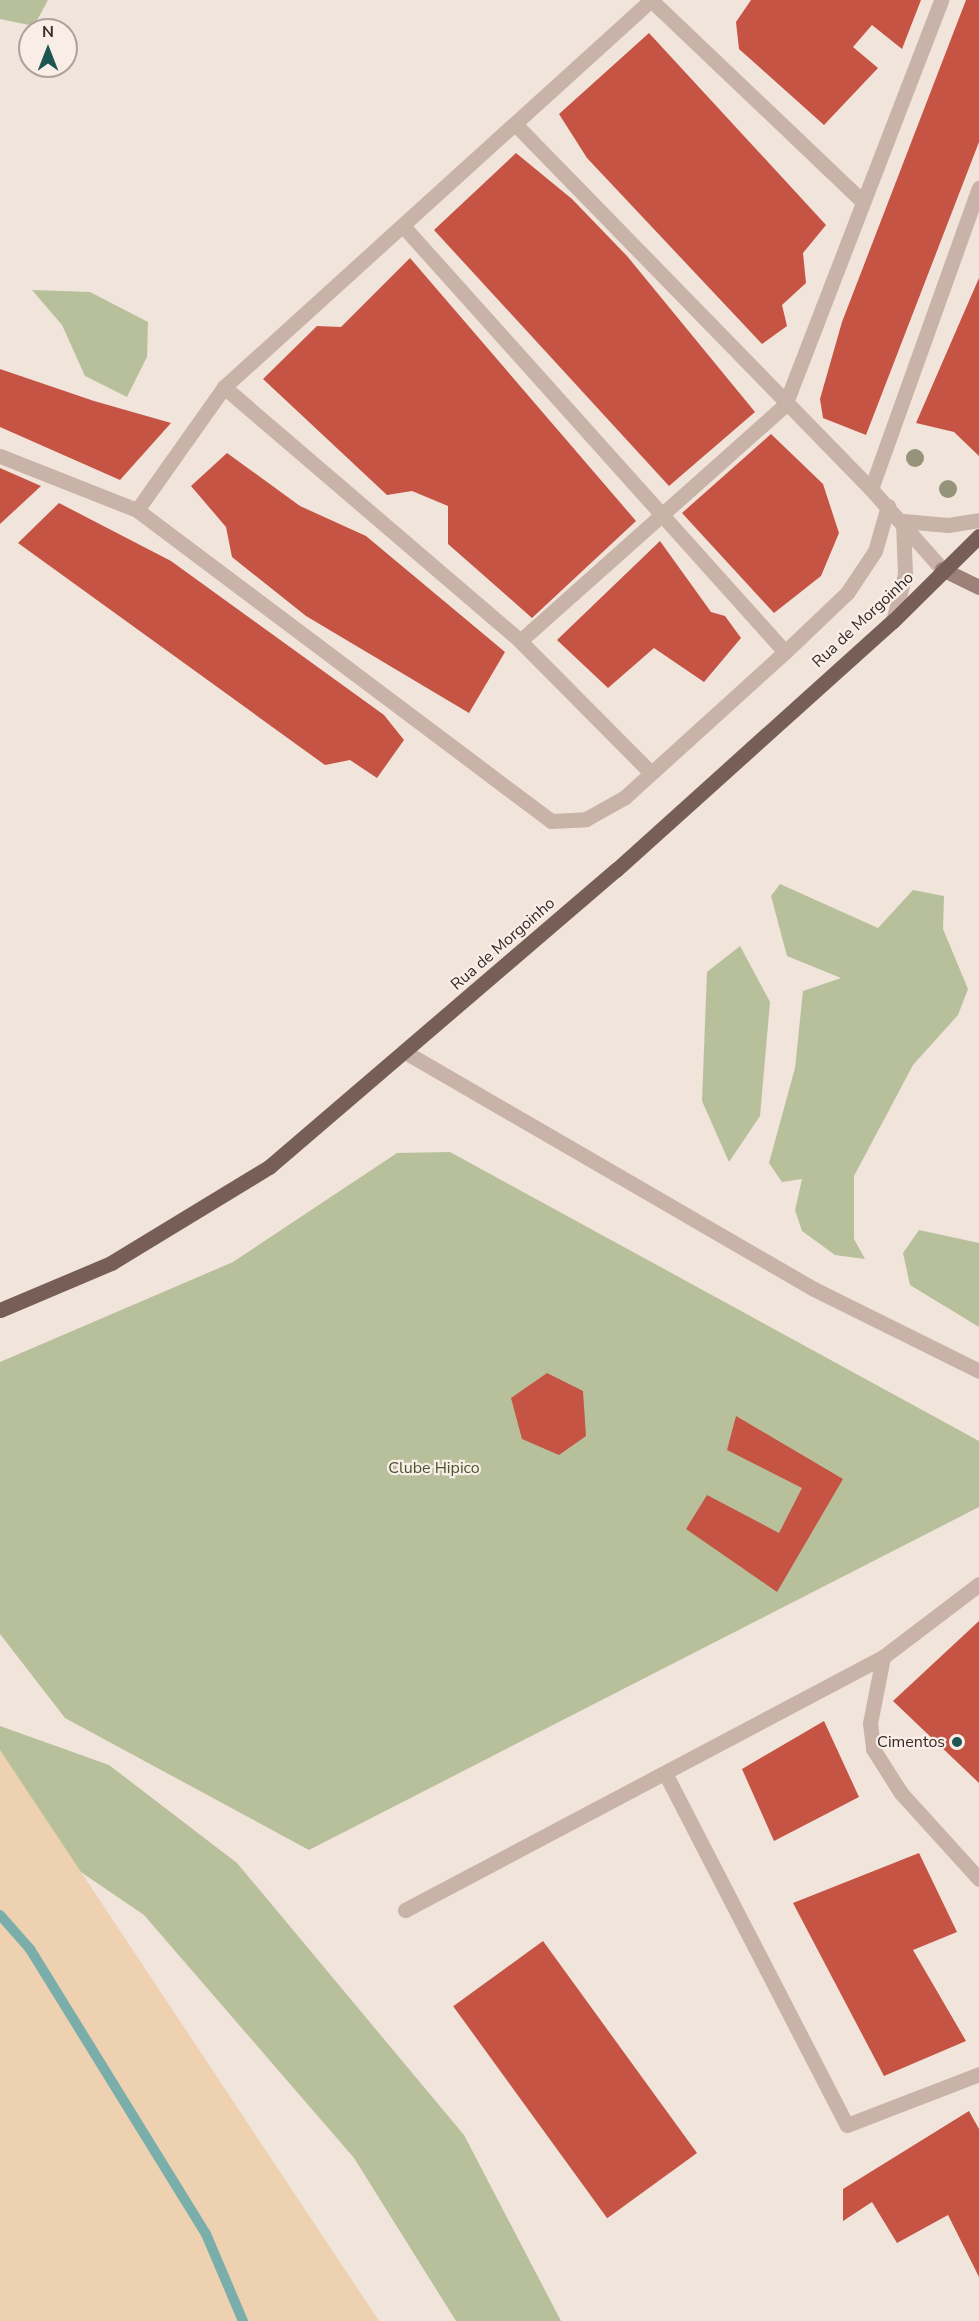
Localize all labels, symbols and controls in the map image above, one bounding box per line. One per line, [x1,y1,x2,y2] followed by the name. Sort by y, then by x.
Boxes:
[18,18,78,78] north arrow
[42,21,54,43] text: N
[808,568,918,672] street label: Rua de Morgoinho
[447,894,559,994] street label: Rua de Morgoinho
[388,1458,480,1478] park label: Clube Hipico
[877,1732,945,1752] place label: Cimentos
[950,1735,964,1749] marker: Cimentos

